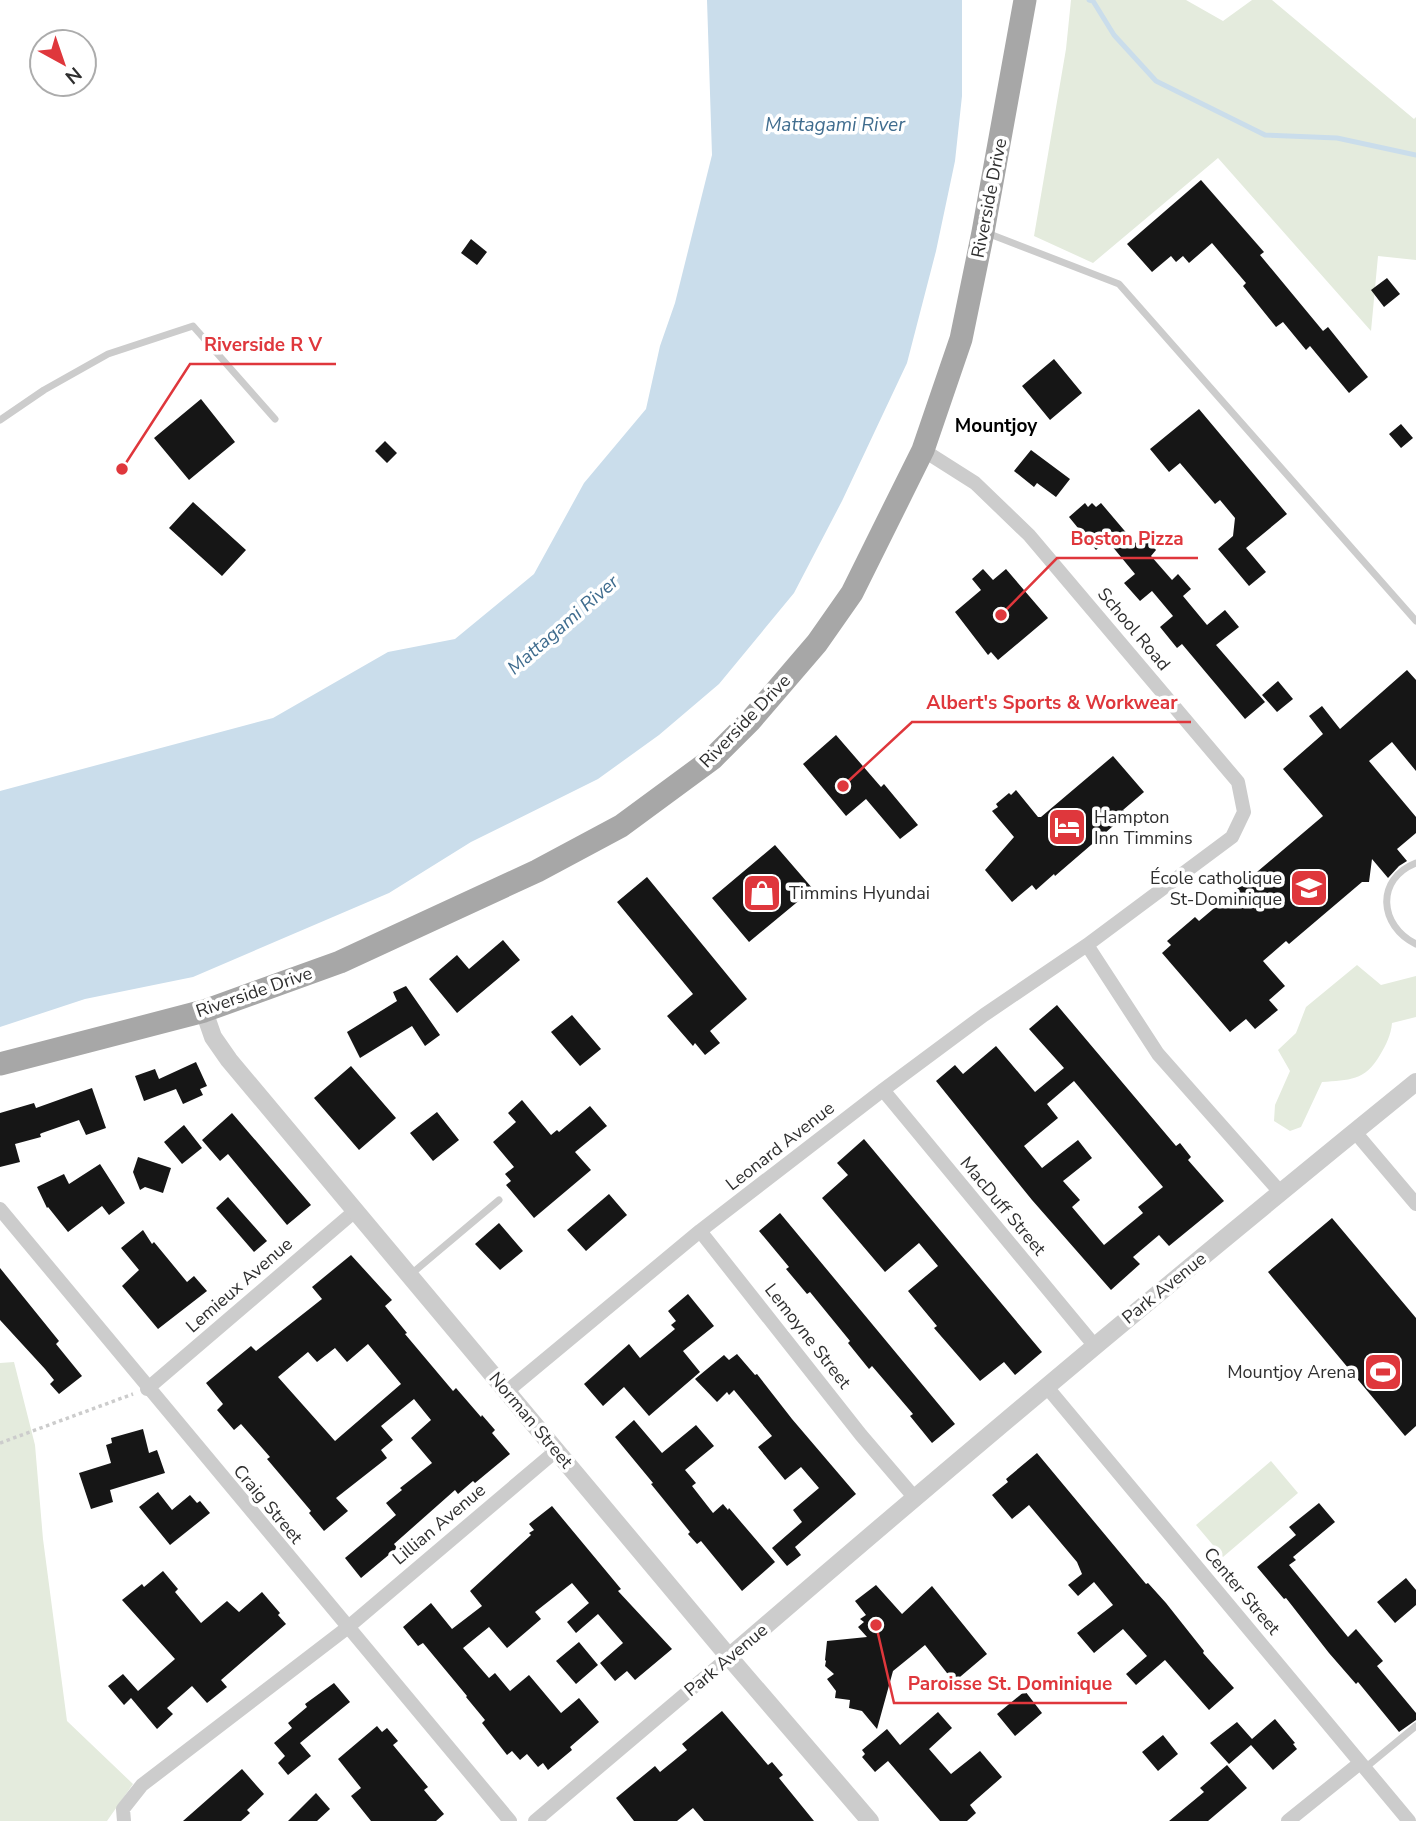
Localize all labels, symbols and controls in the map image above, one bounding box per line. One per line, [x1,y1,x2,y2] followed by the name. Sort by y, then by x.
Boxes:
[28,28,98,98] north arrow
[59,61,87,90] text: N
[765,112,906,138] water label: Mattagami River
[966,136,1012,260] street label: Riverside Drive
[190,324,336,364] callout: Riverside R V
[204,332,322,358] text: Riverside R V
[955,413,1038,439] district label: Mountjoy
[1057,518,1198,558] callout: Boston Pizza
[1070,526,1184,552] text: Boston Pizza
[502,569,625,681] water label: Mattagami River
[1092,582,1176,676] street label: School Road
[694,669,796,773] street label: Riverside Drive
[912,682,1191,722] callout: Albert's Sports & Workwear
[926,690,1178,716] text: Albert's Sports & Workwear
[1094,805,1193,850] place label: Hampton Inn Timmins
[1046,806,1088,848] hotel icon: Hampton Inn Timmins
[1150,866,1282,911] place label: École catholique St-Dominique
[1288,867,1330,909] school or university icon: École catholique St-Dominique
[741,872,783,914] shop icon: Timmins Hyundai
[789,881,930,905] place label: Timmins Hyundai
[193,961,315,1023] street label: Riverside Drive
[721,1096,839,1196] street label: Leonard Avenue
[955,1151,1052,1261] street label: MacDuff Street
[181,1232,297,1338] street label: Lemieux Avenue
[1117,1247,1211,1329] street label: Park Avenue
[759,1278,857,1394] street label: Lemoyne Street
[1362,1351,1404,1393] sports icon: Mountjoy Arena
[1227,1360,1356,1384] place label: Mountjoy Arena
[484,1367,579,1474] street label: Norman Street
[228,1459,309,1549] street label: Craig Street
[387,1478,491,1570] street label: Lillian Avenue
[1198,1542,1286,1640] street label: Center Street
[679,1618,773,1702] street label: Park Avenue
[894,1663,1127,1703] callout: Paroisse St. Dominique
[908,1671,1112,1697] text: Paroisse St. Dominique

